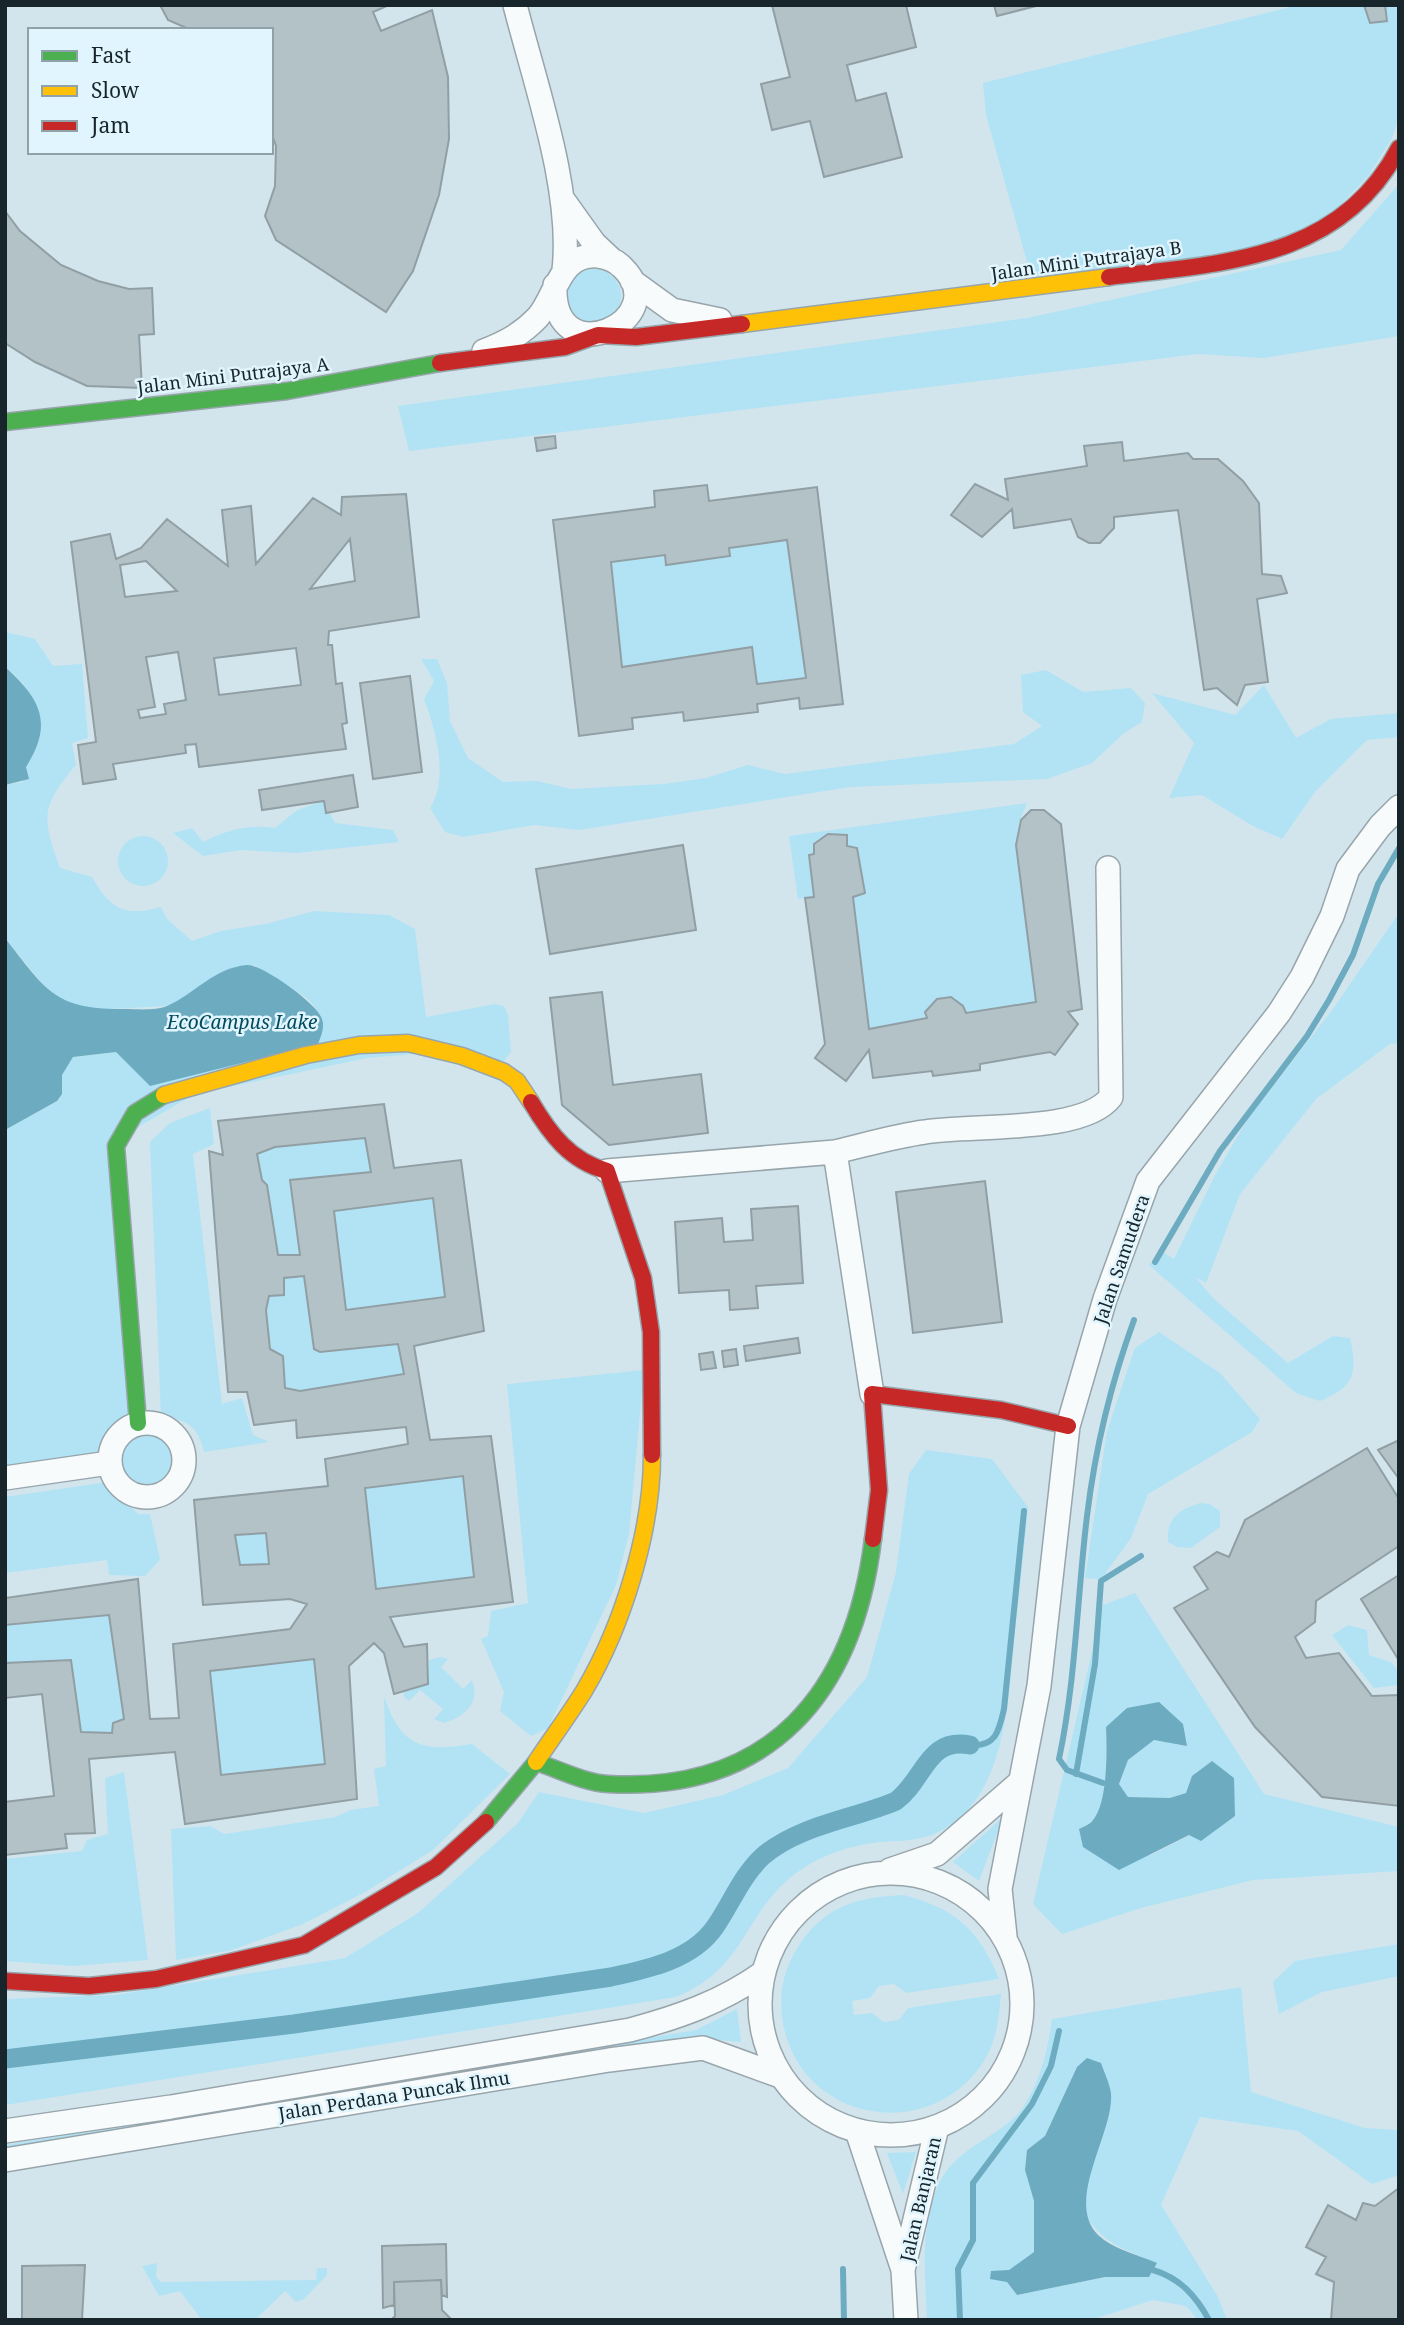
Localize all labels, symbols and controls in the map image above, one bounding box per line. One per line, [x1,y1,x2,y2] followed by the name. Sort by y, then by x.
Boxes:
[28,28,273,154] legend
[91,41,131,69] text: Fast
[91,76,140,104] text: Slow
[90,111,130,139] text: Jam
[988,235,1183,285] street label: Jalan Mini Putrajaya B
[135,351,331,399] street label: Jalan Mini Putrajaya A
[166,1009,317,1035] water label: EcoCampus Lake
[1087,1191,1154,1328] street label: Jalan Samudera
[276,2065,512,2125] street label: Jalan Perdana Puncak Ilmu
[894,2134,946,2265] street label: Jalan Banjaran

